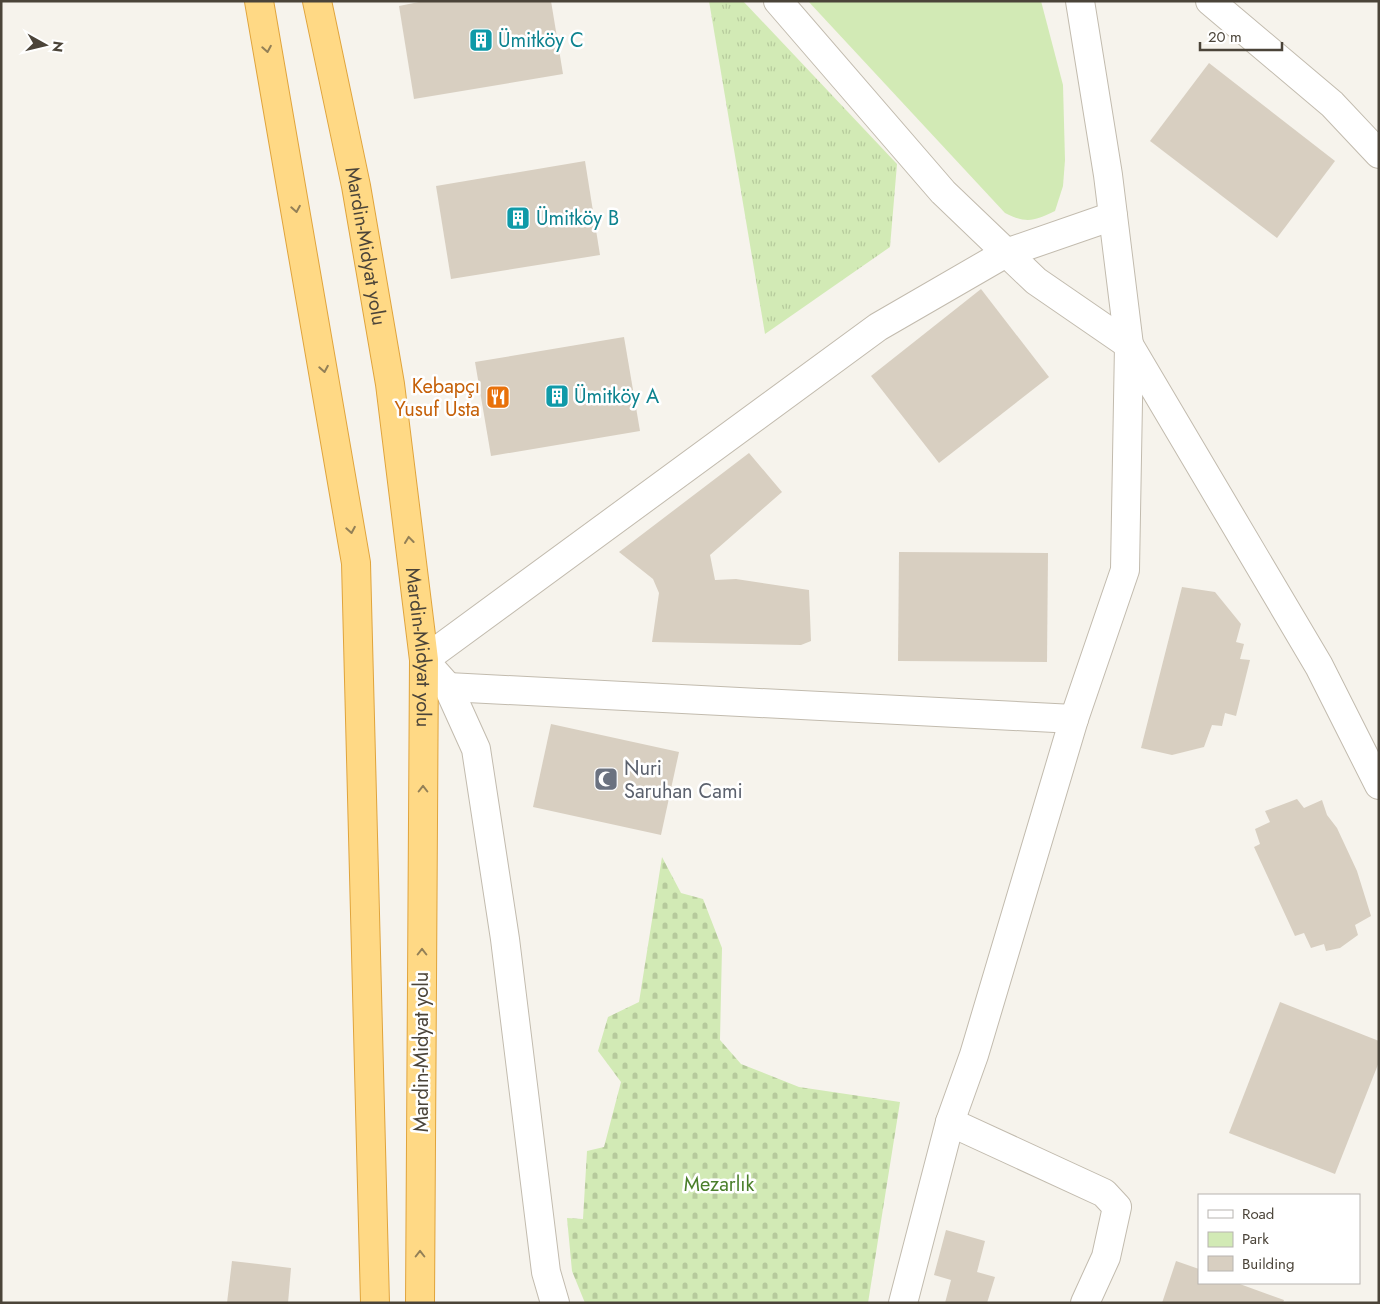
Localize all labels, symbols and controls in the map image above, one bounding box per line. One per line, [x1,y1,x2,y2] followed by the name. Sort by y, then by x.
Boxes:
[20,20,70,70] north arrow
[1200,20,1282,52] scale bar
[498,26,584,55] place label: Ümitköy C
[1208,26,1242,48] text: 20 m
[468,27,494,53] building icon: Ümitköy C
[47,40,69,54] text: N
[262,45,272,54] one-way arrow
[337,164,394,328] street label: Mardin-Midyat yolu
[536,204,619,233] place label: Ümitköy B
[290,205,300,214] one-way arrow
[505,205,531,231] building icon: Ümitköy B
[318,365,328,374] one-way arrow
[395,372,480,424] place label: Kebapçı Yusuf Usta
[574,382,660,411] place label: Ümitköy A
[544,383,570,409] building icon: Ümitköy A
[485,384,511,410] restaurant icon: Kebapçı Yusuf Usta
[345,525,355,534] one-way arrow
[404,536,415,544] one-way arrow
[398,566,438,727] street label: Mardin-Midyat yolu
[624,754,743,806] place label: Nuri Saruhan Cami
[593,766,619,792] mosque icon: Nuri Saruhan Cami
[418,785,428,792] one-way arrow
[417,947,427,955] one-way arrow
[407,972,436,1132] street label: Mardin-Midyat yolu
[684,1170,754,1199] park label: Mezarlık
[1198,1194,1360,1284] legend
[1242,1203,1274,1225] text: Road
[1242,1228,1269,1250] text: Park
[415,1250,425,1258] one-way arrow
[1242,1253,1294,1275] text: Building

